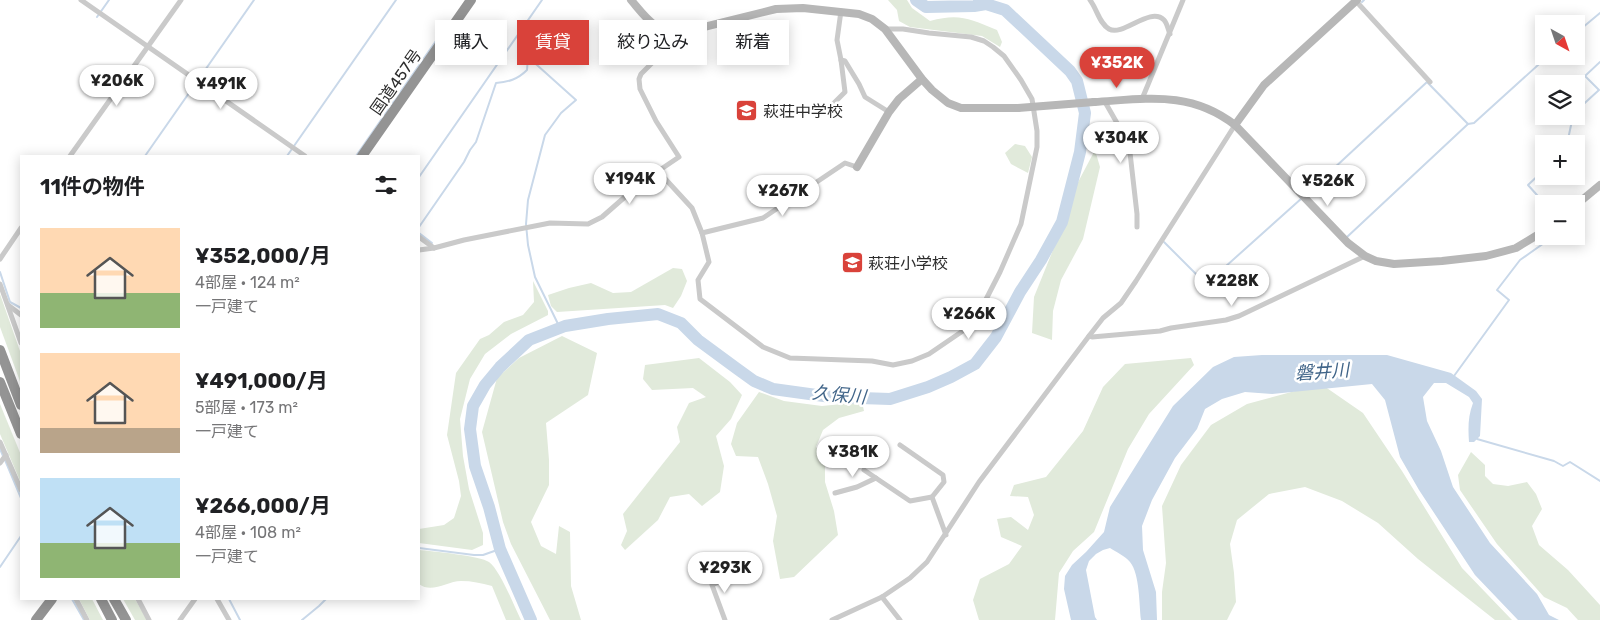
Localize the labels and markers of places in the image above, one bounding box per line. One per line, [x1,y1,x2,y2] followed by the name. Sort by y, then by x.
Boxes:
[1082,46,1152,89] pin: ¥352K
[82,64,152,107] pin: ¥206K
[186,68,256,110] pin: ¥491K
[735,99,759,123] school or university icon: 萩荘中学校
[763,102,843,121] place label: 萩荘中学校
[1086,121,1156,164] pin: ¥304K
[595,162,665,205] pin: ¥194K
[1293,164,1363,207] pin: ¥526K
[748,174,818,217] pin: ¥267K
[840,251,864,275] school or university icon: 萩荘小学校
[868,254,948,273] place label: 萩荘小学校
[1197,264,1267,307] pin: ¥228K
[934,298,1004,340] pin: ¥266K
[818,436,888,478] pin: ¥381K
[690,552,760,594] pin: ¥293K

